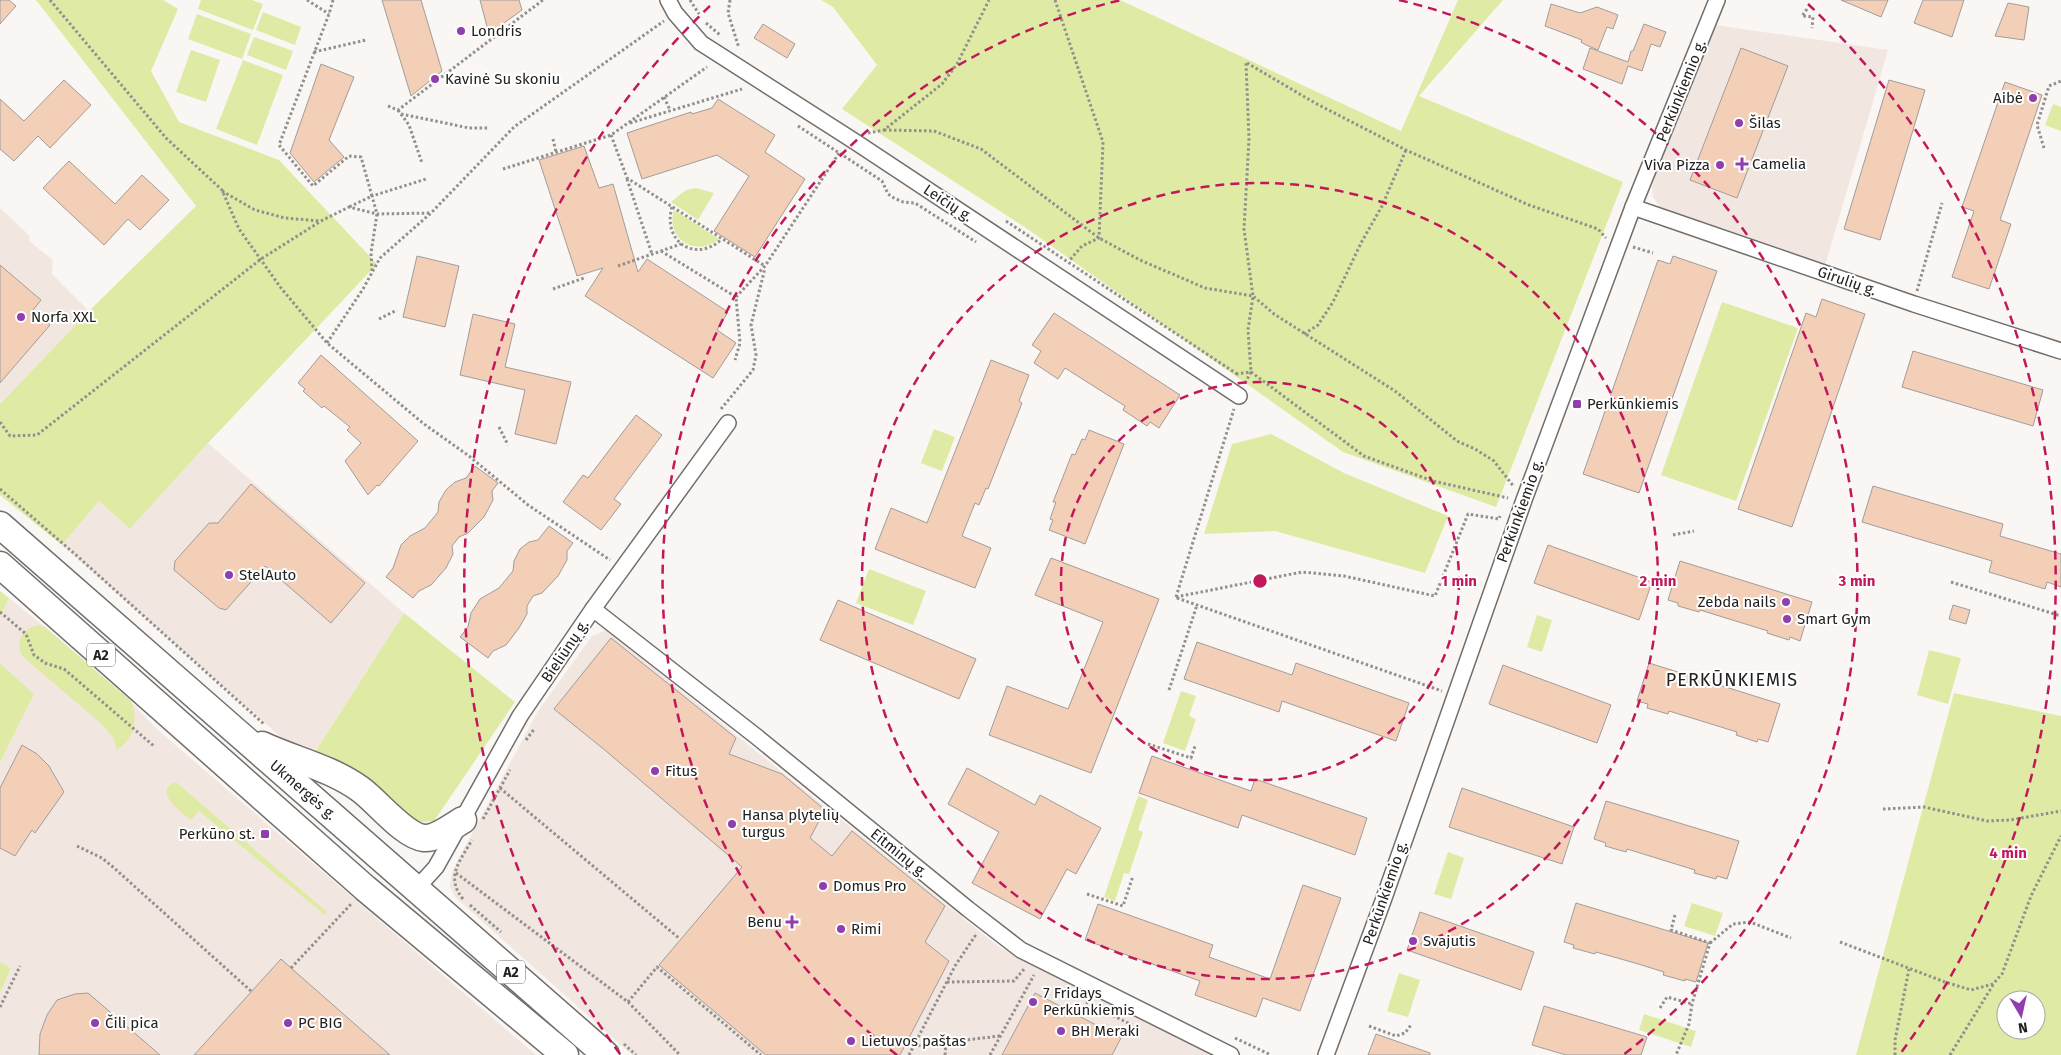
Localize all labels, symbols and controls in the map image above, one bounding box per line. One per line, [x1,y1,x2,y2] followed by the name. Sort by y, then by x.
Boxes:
[471,22,522,40] place label: Londris
[455,25,467,37] marker: Londris
[1652,37,1710,145] street label: Perkūnkiemio g.
[445,70,560,88] place label: Kavinė Su skoniu
[429,73,441,85] marker: Kavinė Su skoniu
[1993,89,2023,107] place label: Aibė
[2027,92,2039,104] marker: Aibė
[1749,114,1781,132] place label: Šilas
[1733,117,1745,129] marker: Šilas
[1752,155,1806,173] place label: Camelia
[1644,156,1710,174] place label: Viva Pizza
[1736,158,1748,170] marker: Camelia
[1714,159,1726,171] marker: Viva Pizza
[920,180,976,226] street label: Leičių g.
[1815,263,1879,299] street label: Girulių g.
[31,308,97,326] place label: Norfa XXL
[15,311,27,323] marker: Norfa XXL
[1587,395,1679,413] place label: Perkūnkiemis
[1571,398,1583,410] marker: Perkūnkiemis
[1493,457,1547,565] street label: Perkūnkiemio g.
[239,566,296,584] place label: StelAuto
[223,569,235,581] marker: StelAuto
[1251,572,1269,590] centre of rings
[1441,572,1477,590] text: 1 min
[1640,572,1676,590] text: 2 min
[1838,572,1875,590] text: 3 min
[1698,593,1776,611] place label: Zebda nails
[1780,596,1792,608] marker: Zebda nails
[1797,610,1871,628] place label: Smart Gym
[1781,613,1793,625] marker: Smart Gym
[537,616,593,686] street label: Bieliūnų g.
[87,644,115,666] road number: A2
[1666,669,1798,691] district label: PERKŪNKIEMIS
[266,756,340,824] street label: Ukmergės g.
[665,762,697,780] place label: Fitus
[649,765,661,777] marker: Fitus
[742,806,839,841] place label: Hansa plytelių turgus
[726,818,738,830] marker: Hansa plytelių turgus
[179,825,255,843] place label: Perkūno st.
[867,825,931,881] street label: Eitminų g.
[259,828,271,840] marker: Perkūno st.
[1359,839,1411,947] street label: Perkūnkiemio g.
[1989,844,2027,862] text: 4 min
[833,877,907,895] place label: Domus Pro
[817,880,829,892] marker: Domus Pro
[747,913,782,931] place label: Benu
[786,916,798,928] marker: Benu
[851,920,881,938] place label: Rimi
[835,923,847,935] marker: Rimi
[1423,932,1476,950] place label: Svajutis
[1407,935,1419,947] marker: Svajutis
[497,960,525,984] road number: A2
[1043,984,1135,1019] place label: 7 Fridays Perkūnkiemis
[1996,990,2046,1040] north arrow
[1027,996,1039,1008] marker: 7 Fridays Perkūnkiemis
[105,1014,159,1032] place label: Čili pica
[298,1014,342,1032] place label: PC BIG
[89,1017,101,1029] marker: Čili pica
[282,1017,294,1029] marker: PC BIG
[2017,1018,2029,1036] text: N
[1071,1022,1139,1040] place label: BH Meraki
[1055,1025,1067,1037] marker: BH Meraki
[861,1032,966,1050] place label: Lietuvos paštas
[845,1035,857,1047] marker: Lietuvos paštas

